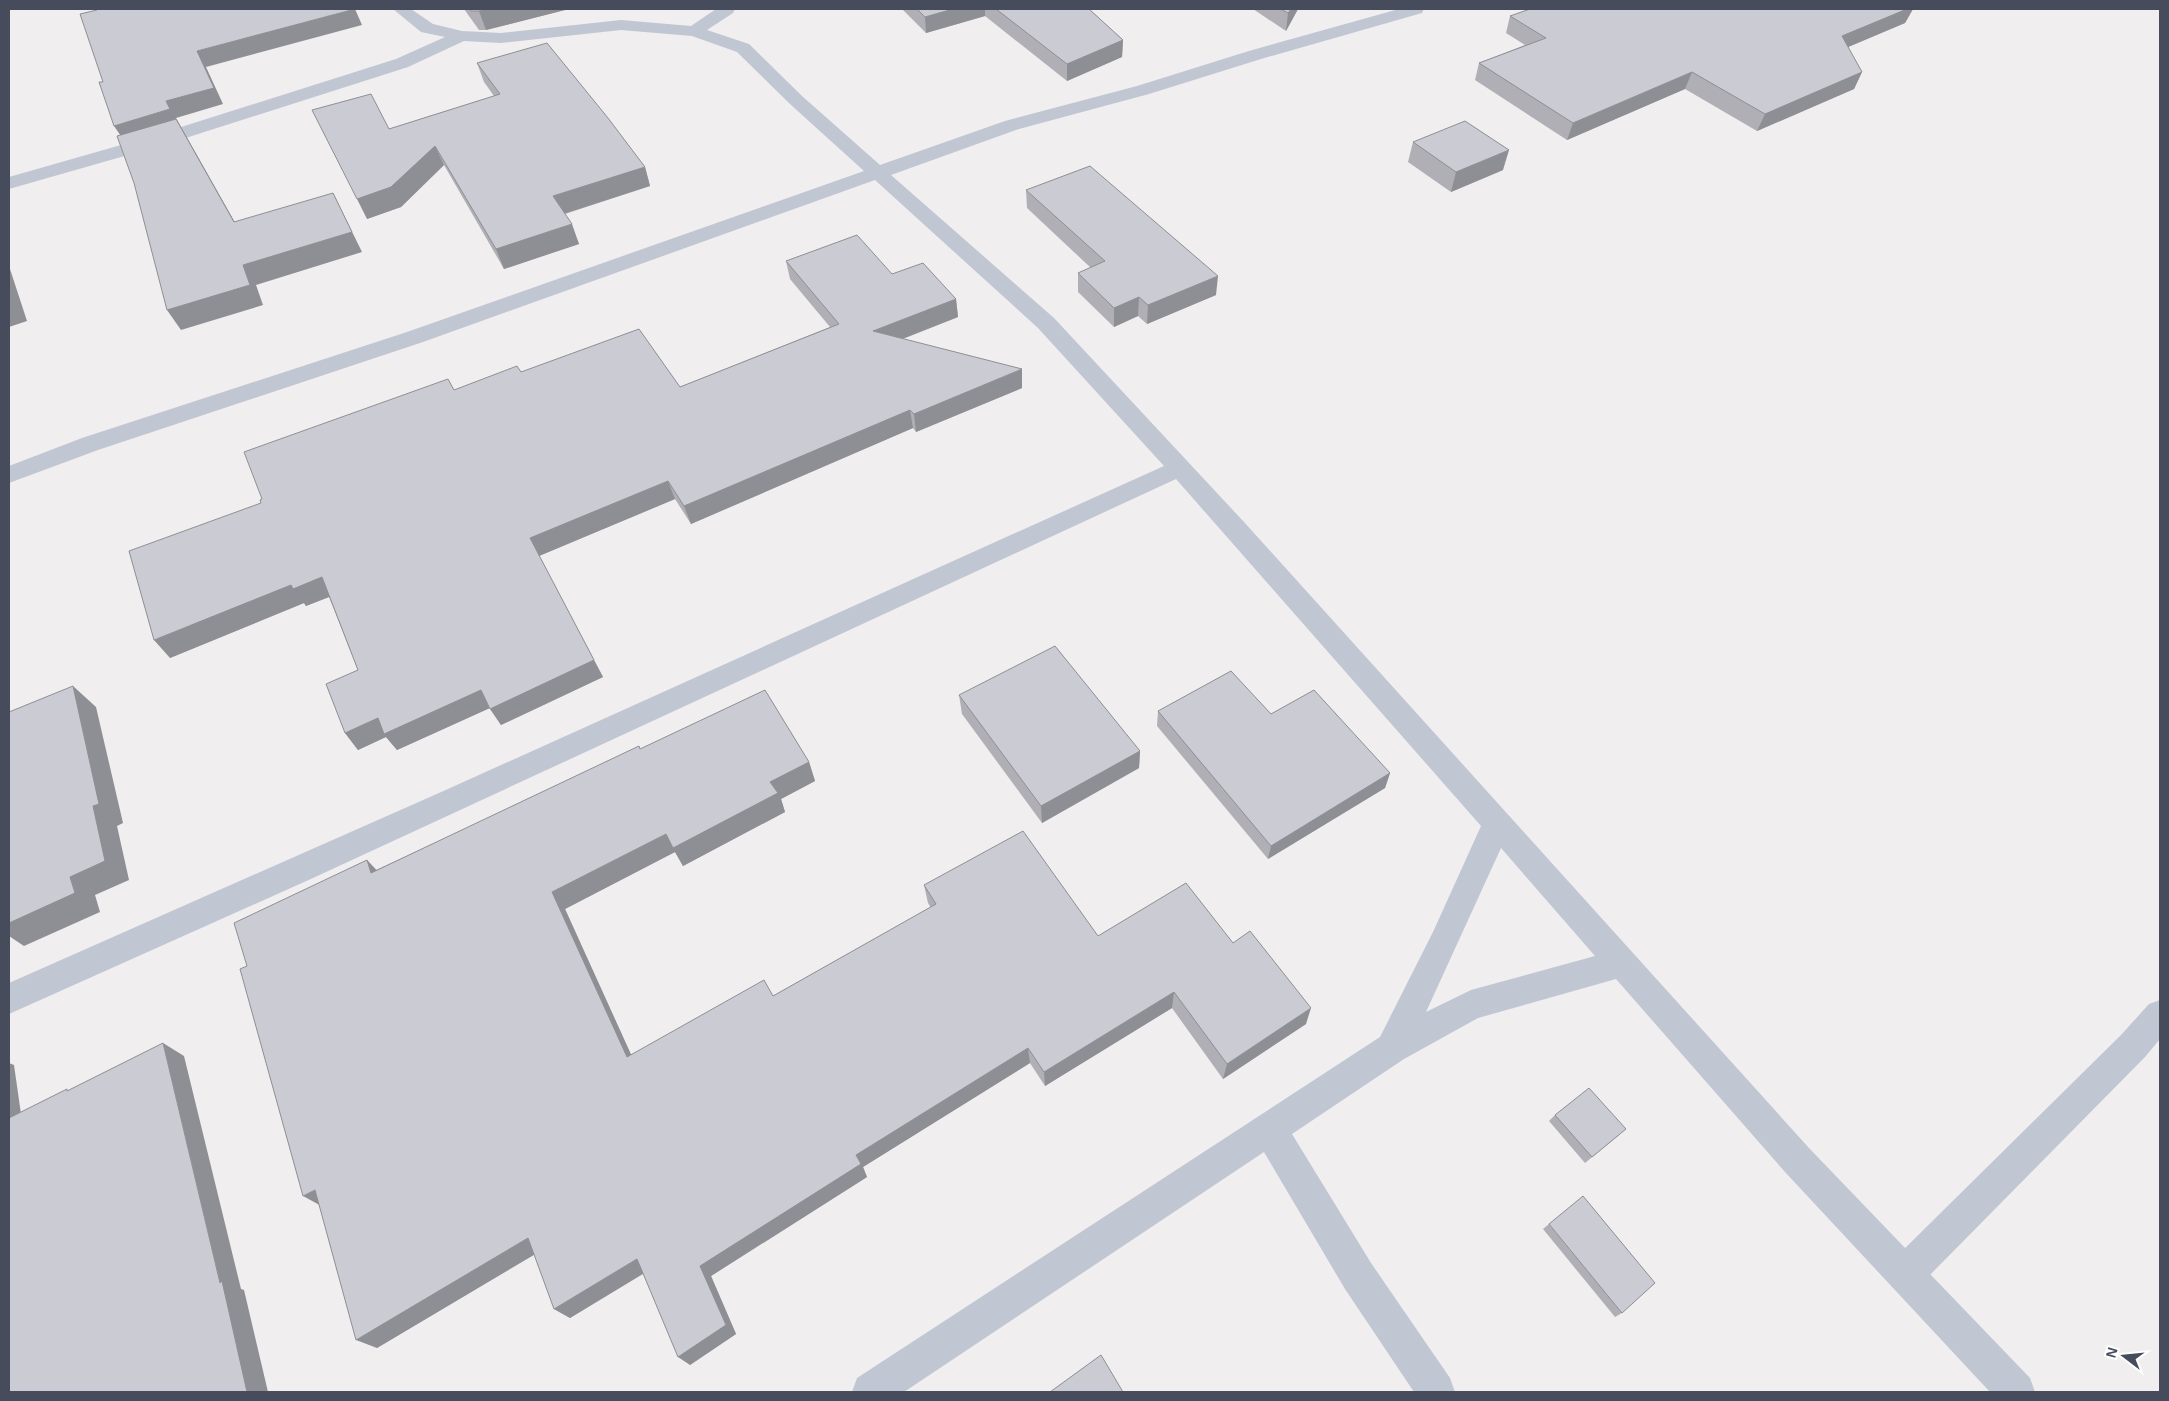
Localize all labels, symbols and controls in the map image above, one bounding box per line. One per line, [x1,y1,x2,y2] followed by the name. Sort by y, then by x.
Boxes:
[2099,1331,2149,1381] north arrow
[2102,1345,2121,1359] text: N

